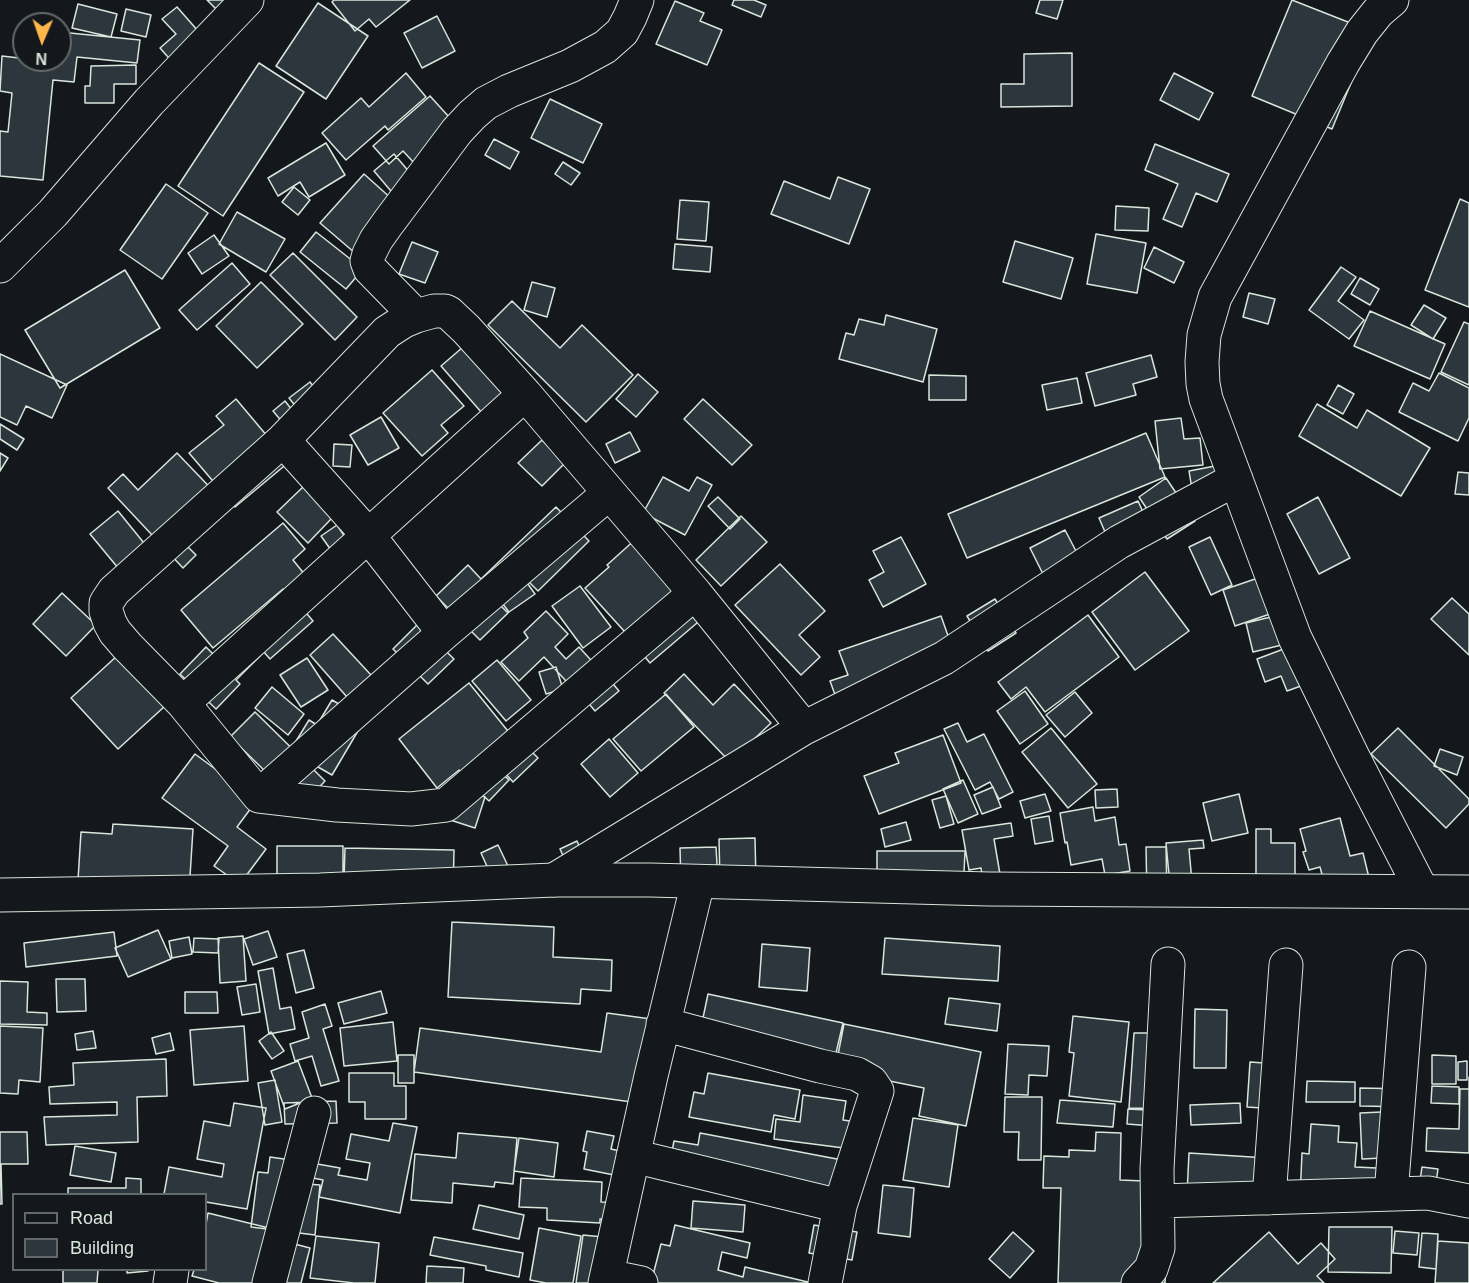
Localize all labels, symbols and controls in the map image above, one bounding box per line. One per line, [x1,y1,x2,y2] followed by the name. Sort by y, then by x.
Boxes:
[12,12,72,72] north arrow
[35,50,47,67] text: N
[12,1193,207,1271] legend
[70,1208,113,1228] text: Road
[70,1238,134,1258] text: Building

